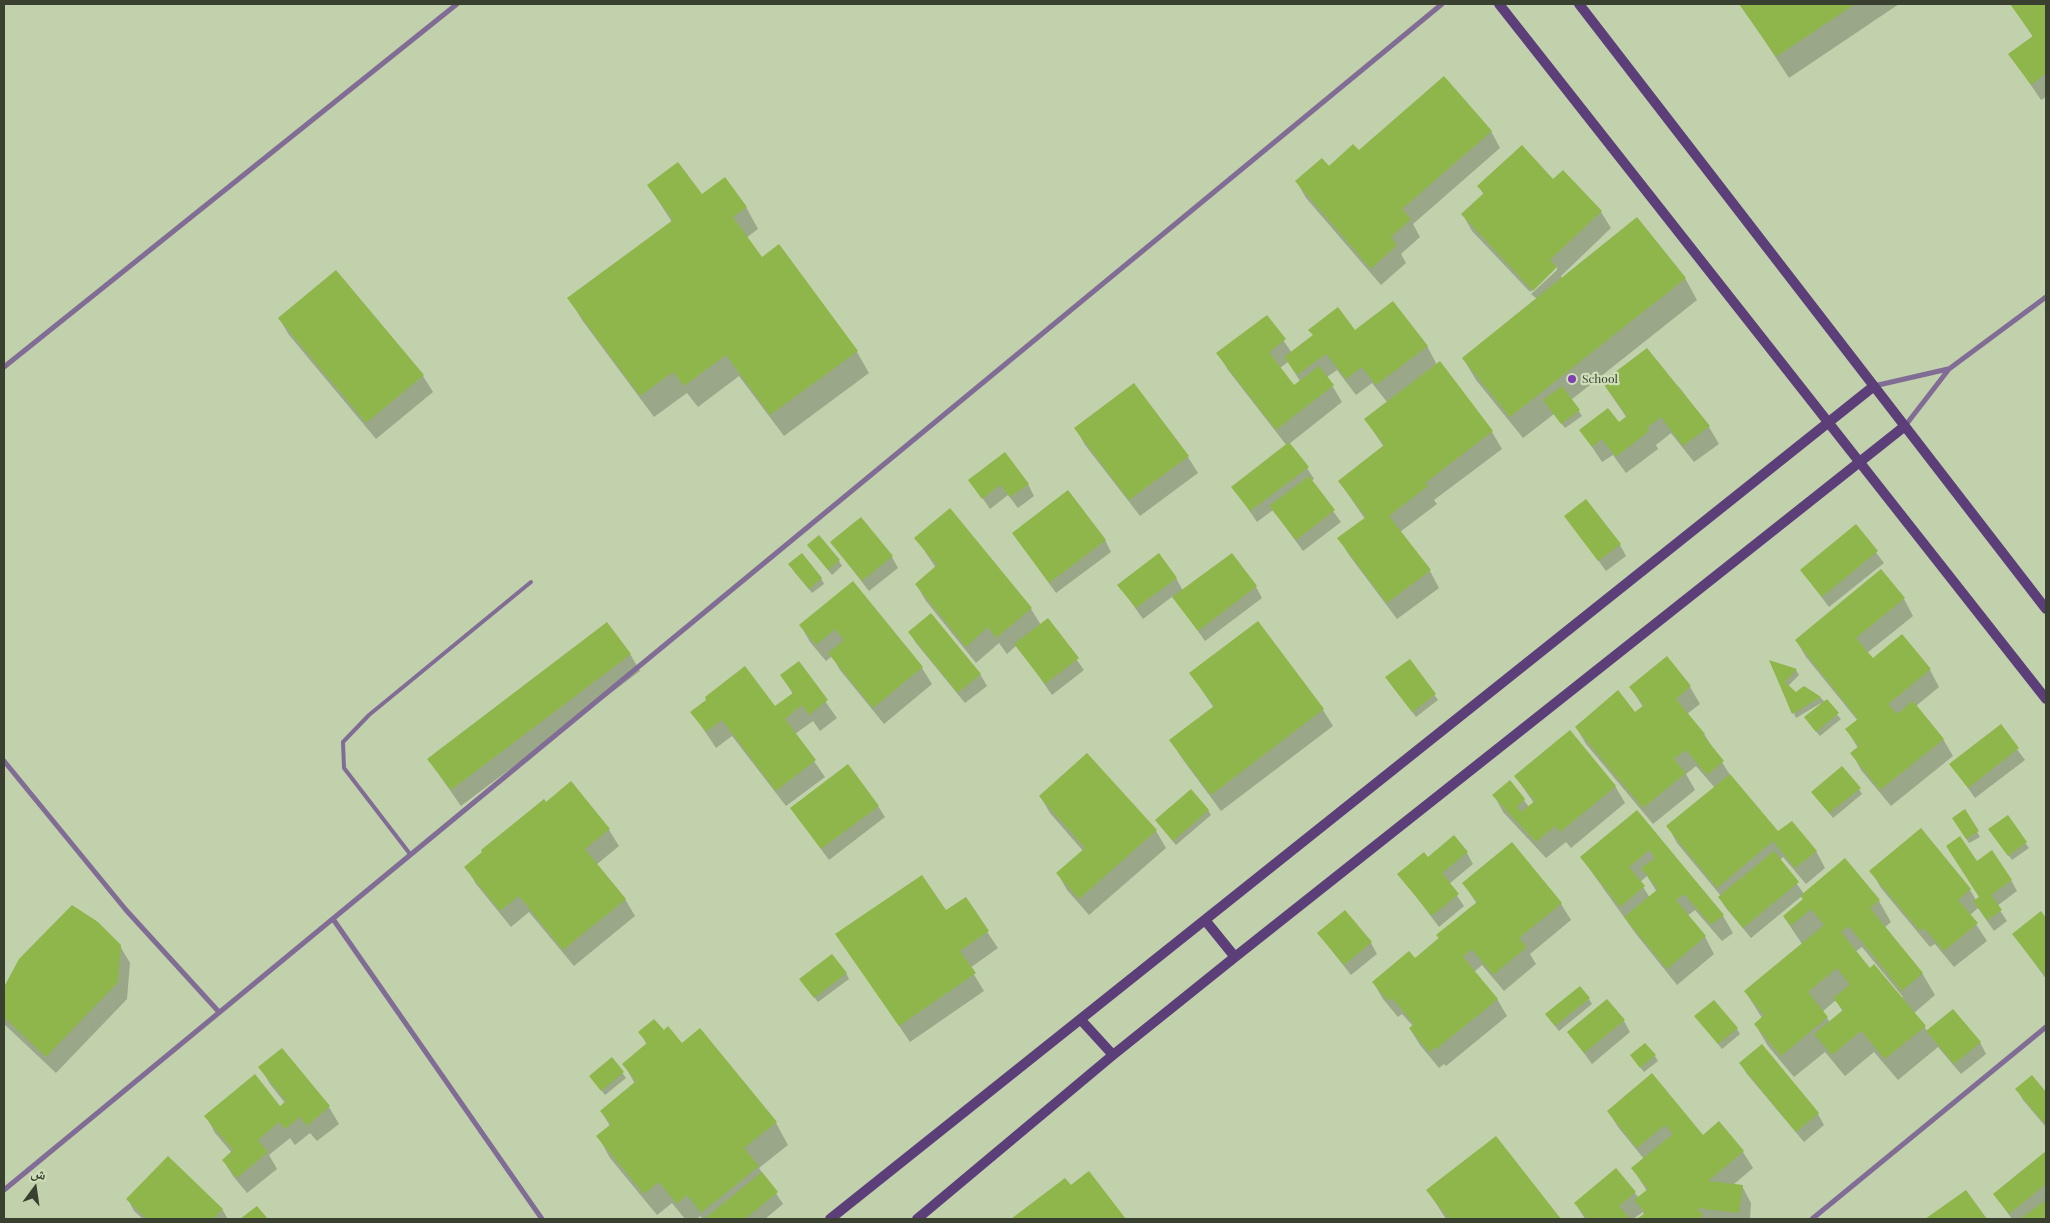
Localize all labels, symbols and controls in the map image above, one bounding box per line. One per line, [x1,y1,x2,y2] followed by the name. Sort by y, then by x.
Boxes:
[1582,372,1618,386] place label: School
[1566,373,1578,385] marker: School
[29,1162,48,1184] text: ش
[10,1163,60,1213] north arrow

